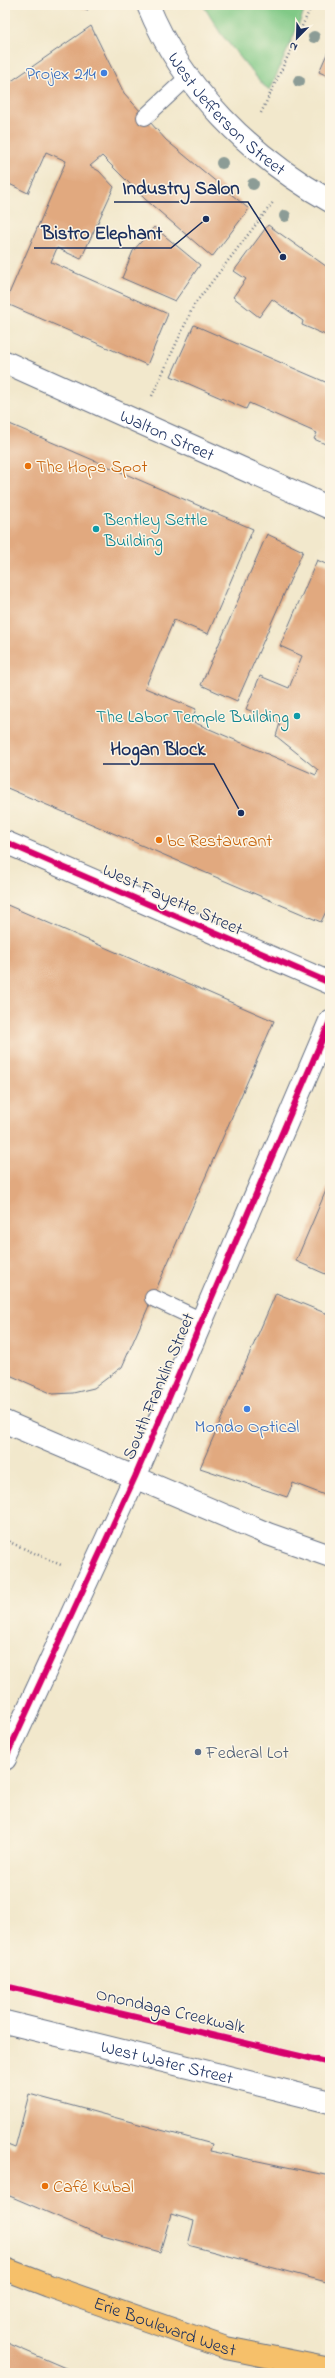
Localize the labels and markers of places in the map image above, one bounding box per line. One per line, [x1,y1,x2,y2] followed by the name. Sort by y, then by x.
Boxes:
[26,62,97,88] place label: Projex 214
[99,68,109,78] marker: Projex 214
[114,171,248,202] callout: Industry Salon
[34,217,171,248] callout: Bistro Elephant
[36,455,147,481] place label: The Hops Spot
[23,461,33,471] marker: The Hops Spot
[103,508,208,556] place label: Bentley Settle Building
[91,524,101,534] marker: Bentley Settle Building
[96,705,289,732] place label: The Labor Temple Building
[292,711,302,721] marker: The Labor Temple Building
[103,733,214,764] callout: Hogan Block
[167,829,272,855] place label: bc Restaurant
[154,835,164,845] marker: bc Restaurant
[242,1404,252,1414] marker: Mondo Optical
[195,1415,299,1441] place label: Mondo Optical
[205,1741,289,1767] place label: Federal Lot
[193,1747,203,1757] marker: Federal Lot
[53,2175,134,2201] place label: Café Kubal
[40,2181,50,2191] marker: Café Kubal

